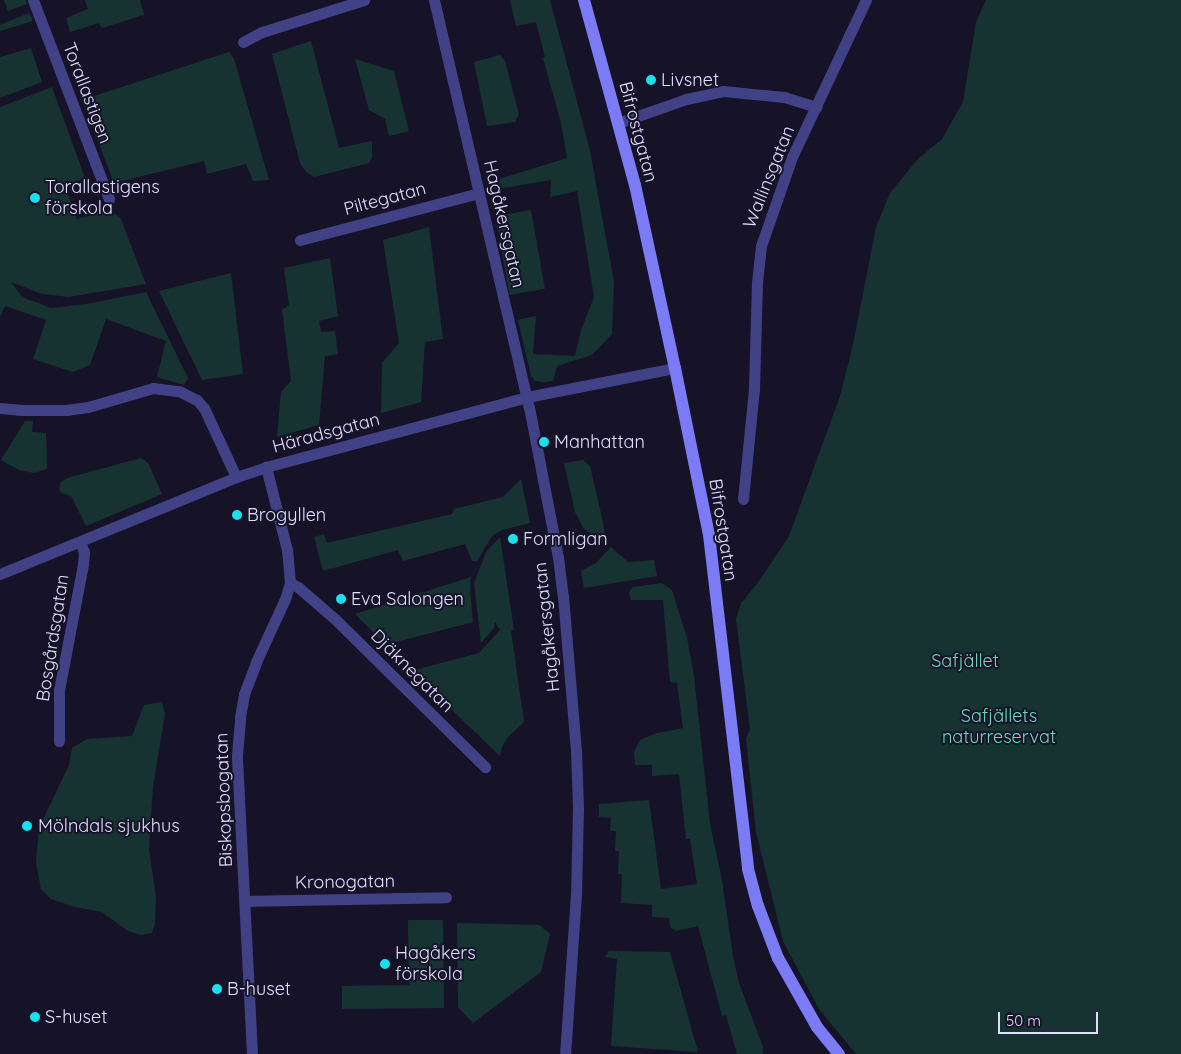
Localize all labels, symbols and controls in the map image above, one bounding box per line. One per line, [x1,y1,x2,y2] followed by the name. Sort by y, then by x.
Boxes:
[58,40,116,146] street label: Torallastigen
[661,69,719,91] place label: Livsnet
[645,74,657,86] marker: Livsnet
[614,79,662,185] street label: Bifrostgatan
[739,123,799,231] street label: Wallinsgatan
[479,158,529,290] street label: Hagåkersgatan
[45,177,160,220] place label: Torallastigens förskola
[342,178,428,220] street label: Piltegatan
[29,192,41,204] marker: Torallastigens förskola
[270,408,382,458] street label: Häradsgatan
[554,431,645,453] place label: Manhattan
[538,436,550,448] marker: Manhattan
[704,477,742,583] street label: Bifrostgatan
[247,504,326,526] place label: Brogyllen
[231,509,243,521] marker: Brogyllen
[523,528,608,550] place label: Formligan
[507,533,519,545] marker: Formligan
[529,561,565,693] street label: Hagåkersgatan
[32,573,74,703] street label: Bosgårdsgatan
[351,588,464,610] place label: Eva Salongen
[335,593,347,605] marker: Eva Salongen
[366,625,458,717] street label: Djäknegatan
[931,650,999,672] park label: Safjället
[942,706,1056,749] park label: Safjällets naturreservat
[211,732,237,868] street label: Biskopsbogatan
[38,815,180,837] place label: Mölndals sjukhus
[20,819,34,833] marker: Mölndals sjukhus
[295,870,395,894] street label: Kronogatan
[395,943,476,986] place label: Hagåkers förskola
[379,958,391,970] marker: Hagåkers förskola
[227,978,291,1000] place label: B-huset
[211,983,223,995] marker: B-huset
[1001,1002,1101,1034] scale bar
[45,1006,107,1028] place label: S-huset
[29,1011,41,1023] marker: S-huset
[1006,1011,1041,1030] text: 50 m

